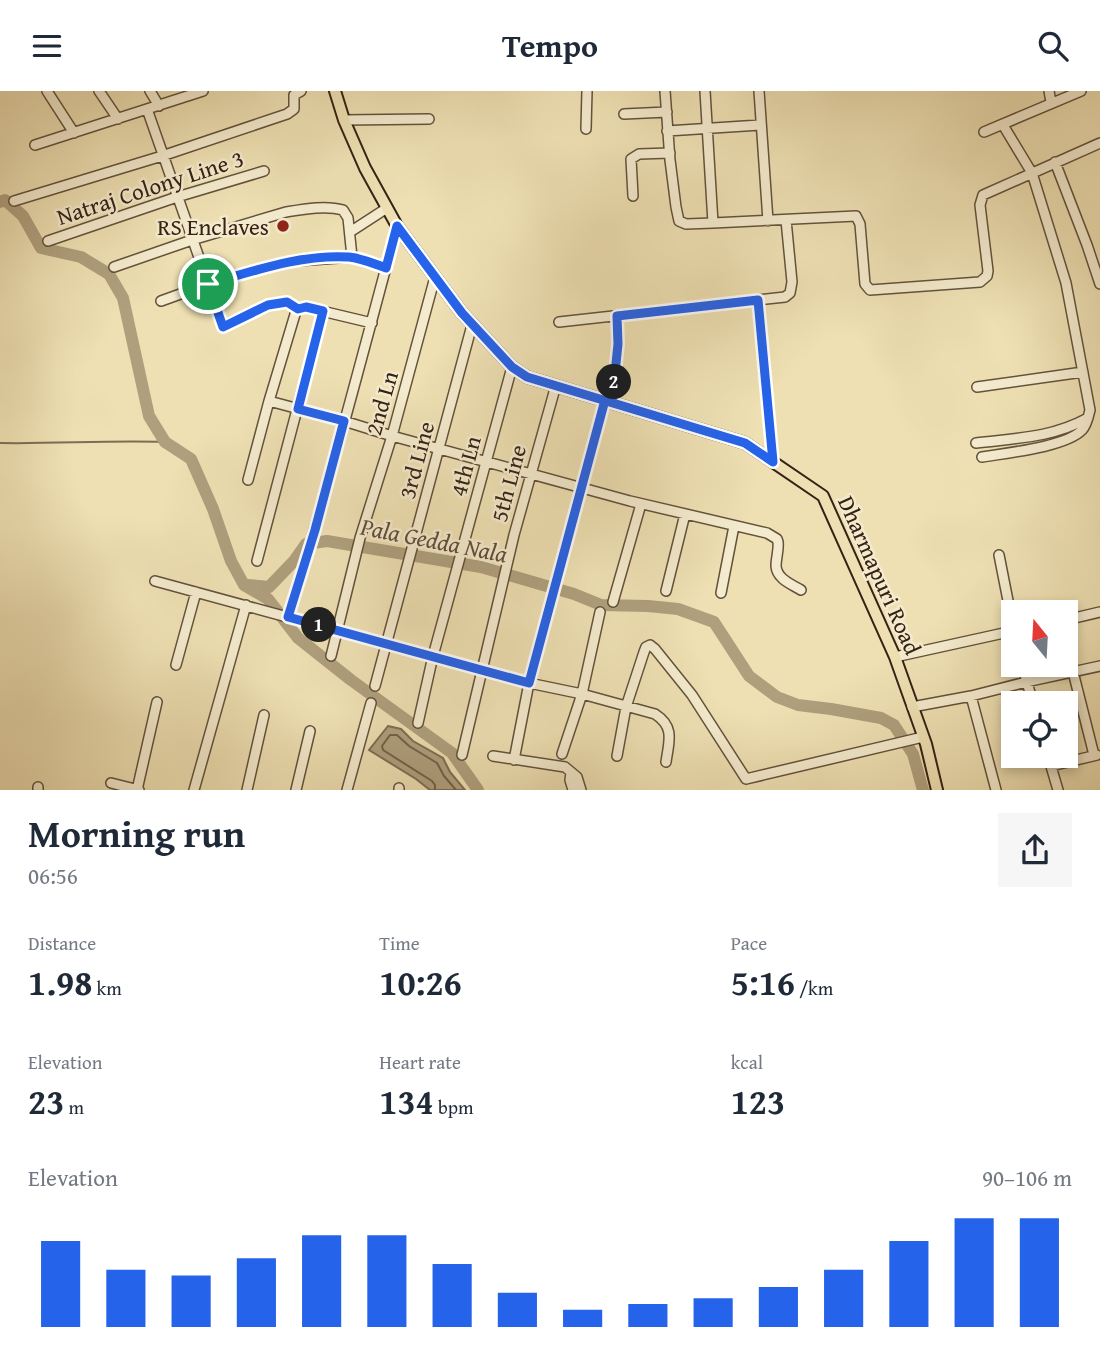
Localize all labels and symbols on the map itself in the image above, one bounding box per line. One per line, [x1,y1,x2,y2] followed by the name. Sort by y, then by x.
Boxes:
[52,141,248,233] street label: Natraj Colony Line 3
[157,210,269,243] place label: RS Enclaves
[275,218,291,234] marker: RS Enclaves
[178,254,238,314] pin
[596,365,632,399] pin: 2
[356,367,406,439] street label: 2nd Ln
[390,418,442,502] street label: 3rd Line
[441,432,489,500] street label: 4th Ln
[482,441,534,525] street label: 5th Line
[830,490,930,660] street label: Dharmapuri Road
[357,508,510,571] water label: Pala Gedda Nala
[1001,600,1078,677] north arrow
[302,607,336,643] pin: 1

